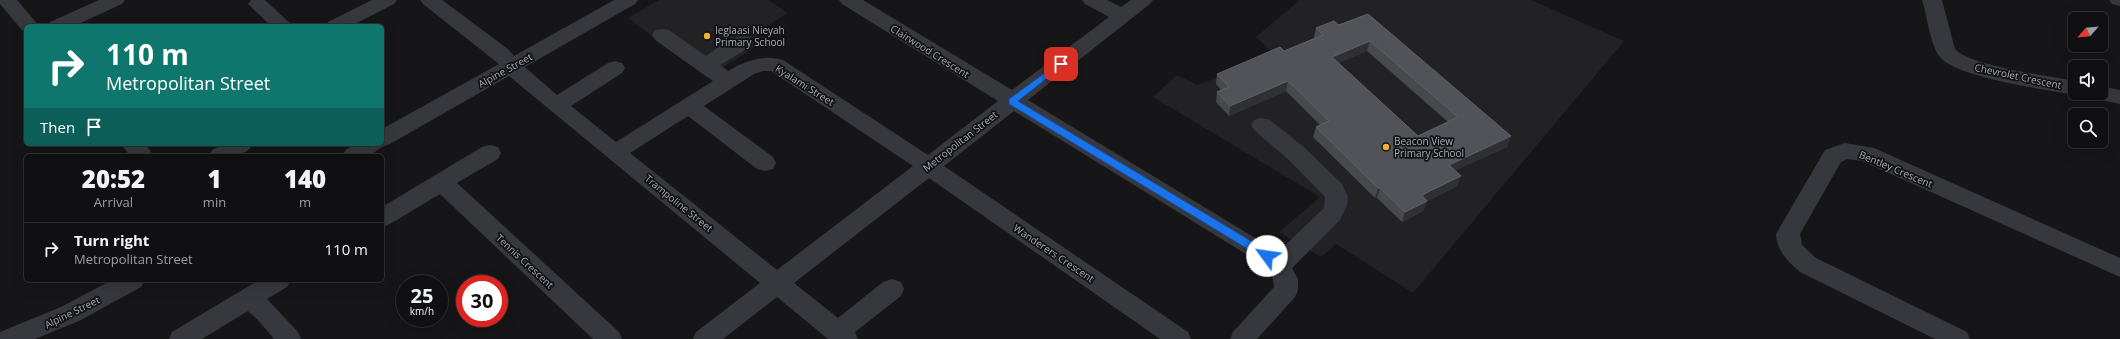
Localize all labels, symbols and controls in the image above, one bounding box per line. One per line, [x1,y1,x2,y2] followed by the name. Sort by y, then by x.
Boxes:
[2068,12,2108,52] north arrow
[2068,12,2108,148] map controls
[888,21,972,81] street label: Clairwood Crescent
[715,23,785,49] place label: Ieglaasi Nieyah Primary School
[702,31,712,41] marker: Ieglaasi Nieyah Primary School
[106,35,189,73] text: 110 m
[40,40,92,92] icon: right
[1044,47,1078,81] pin
[475,49,535,91] street label: Alpine Street
[1050,53,1072,75] icon: arrive
[1973,60,2063,92] street label: Chevrolet Crescent
[2068,60,2108,100] button: sound
[773,61,838,109] street label: Kyalami Street
[106,71,270,95] text: Metropolitan Street
[920,107,1001,175] street label: Metropolitan Street
[2068,108,2108,148] button: search
[83,116,105,138] icon: arrive
[40,117,75,137] text: Then
[1394,134,1464,160] place label: Beacon View Primary School
[1381,142,1391,152] marker: Beacon View Primary School
[1857,147,1935,191] street label: Bentley Crescent
[82,162,145,195] text: 20:52
[207,162,222,195] text: 1
[284,162,326,195] text: 140
[642,171,716,235] street label: Trampoline Street
[94,193,133,211] text: Arrival
[203,193,226,211] text: min
[299,193,311,211] text: m
[1011,221,1098,286] street label: Wanderers Crescent
[74,230,149,250] text: Turn right
[493,231,557,292] street label: Tennis Crescent
[1246,235,1288,277] position arrow
[40,238,62,260] icon: right
[324,239,368,259] text: 110 m
[74,250,193,268] text: Metropolitan Street
[456,275,508,327] speed limit sign: 30
[411,282,433,309] text: 25
[42,292,102,331] street label: Alpine Street
[410,304,434,318] text: km/h

